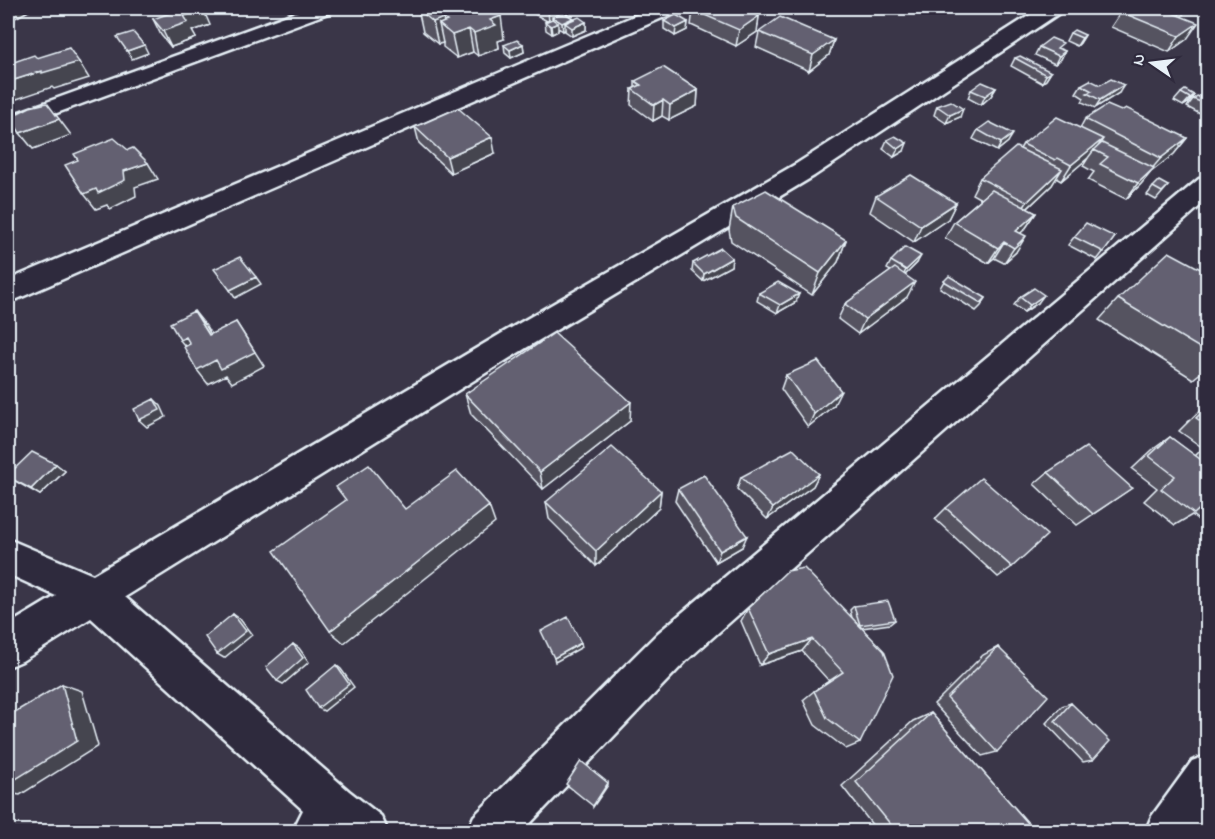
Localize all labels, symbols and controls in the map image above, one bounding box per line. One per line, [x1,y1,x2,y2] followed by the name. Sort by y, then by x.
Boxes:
[1122,33,1182,93] north arrow
[1126,52,1152,68] text: N

